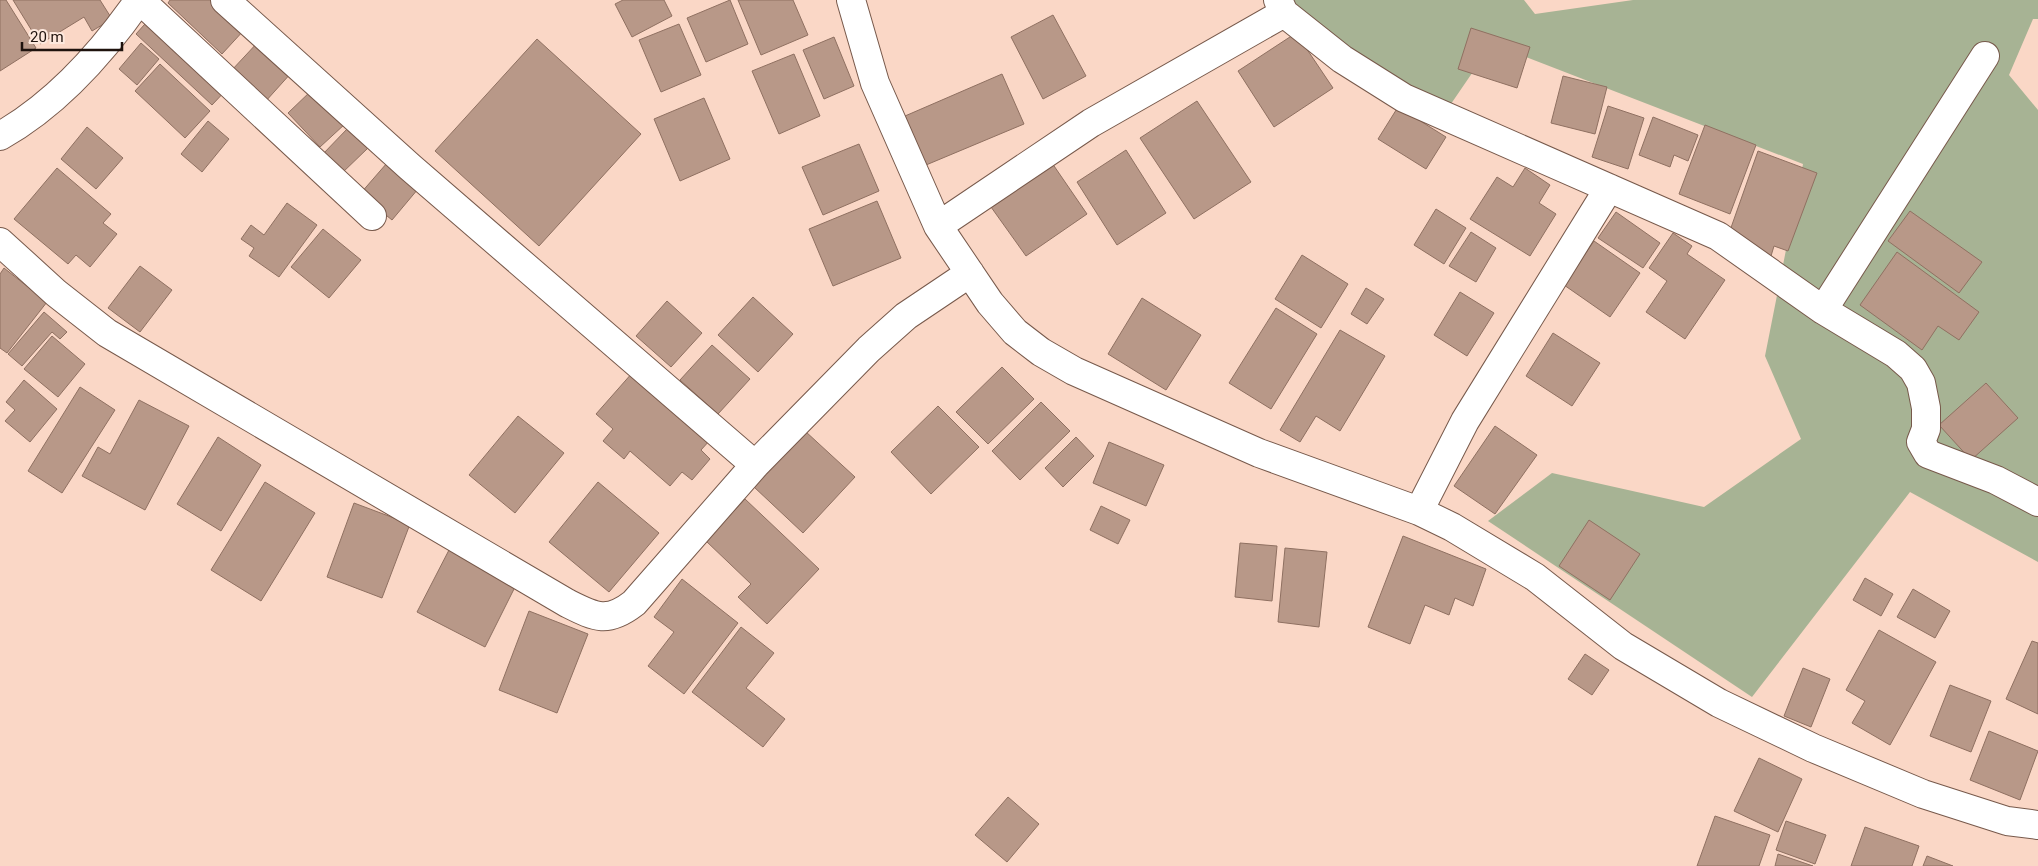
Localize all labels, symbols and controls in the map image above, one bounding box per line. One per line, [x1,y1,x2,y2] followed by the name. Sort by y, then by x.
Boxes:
[22,20,122,52] scale bar
[30,28,64,46] text: 20 m

